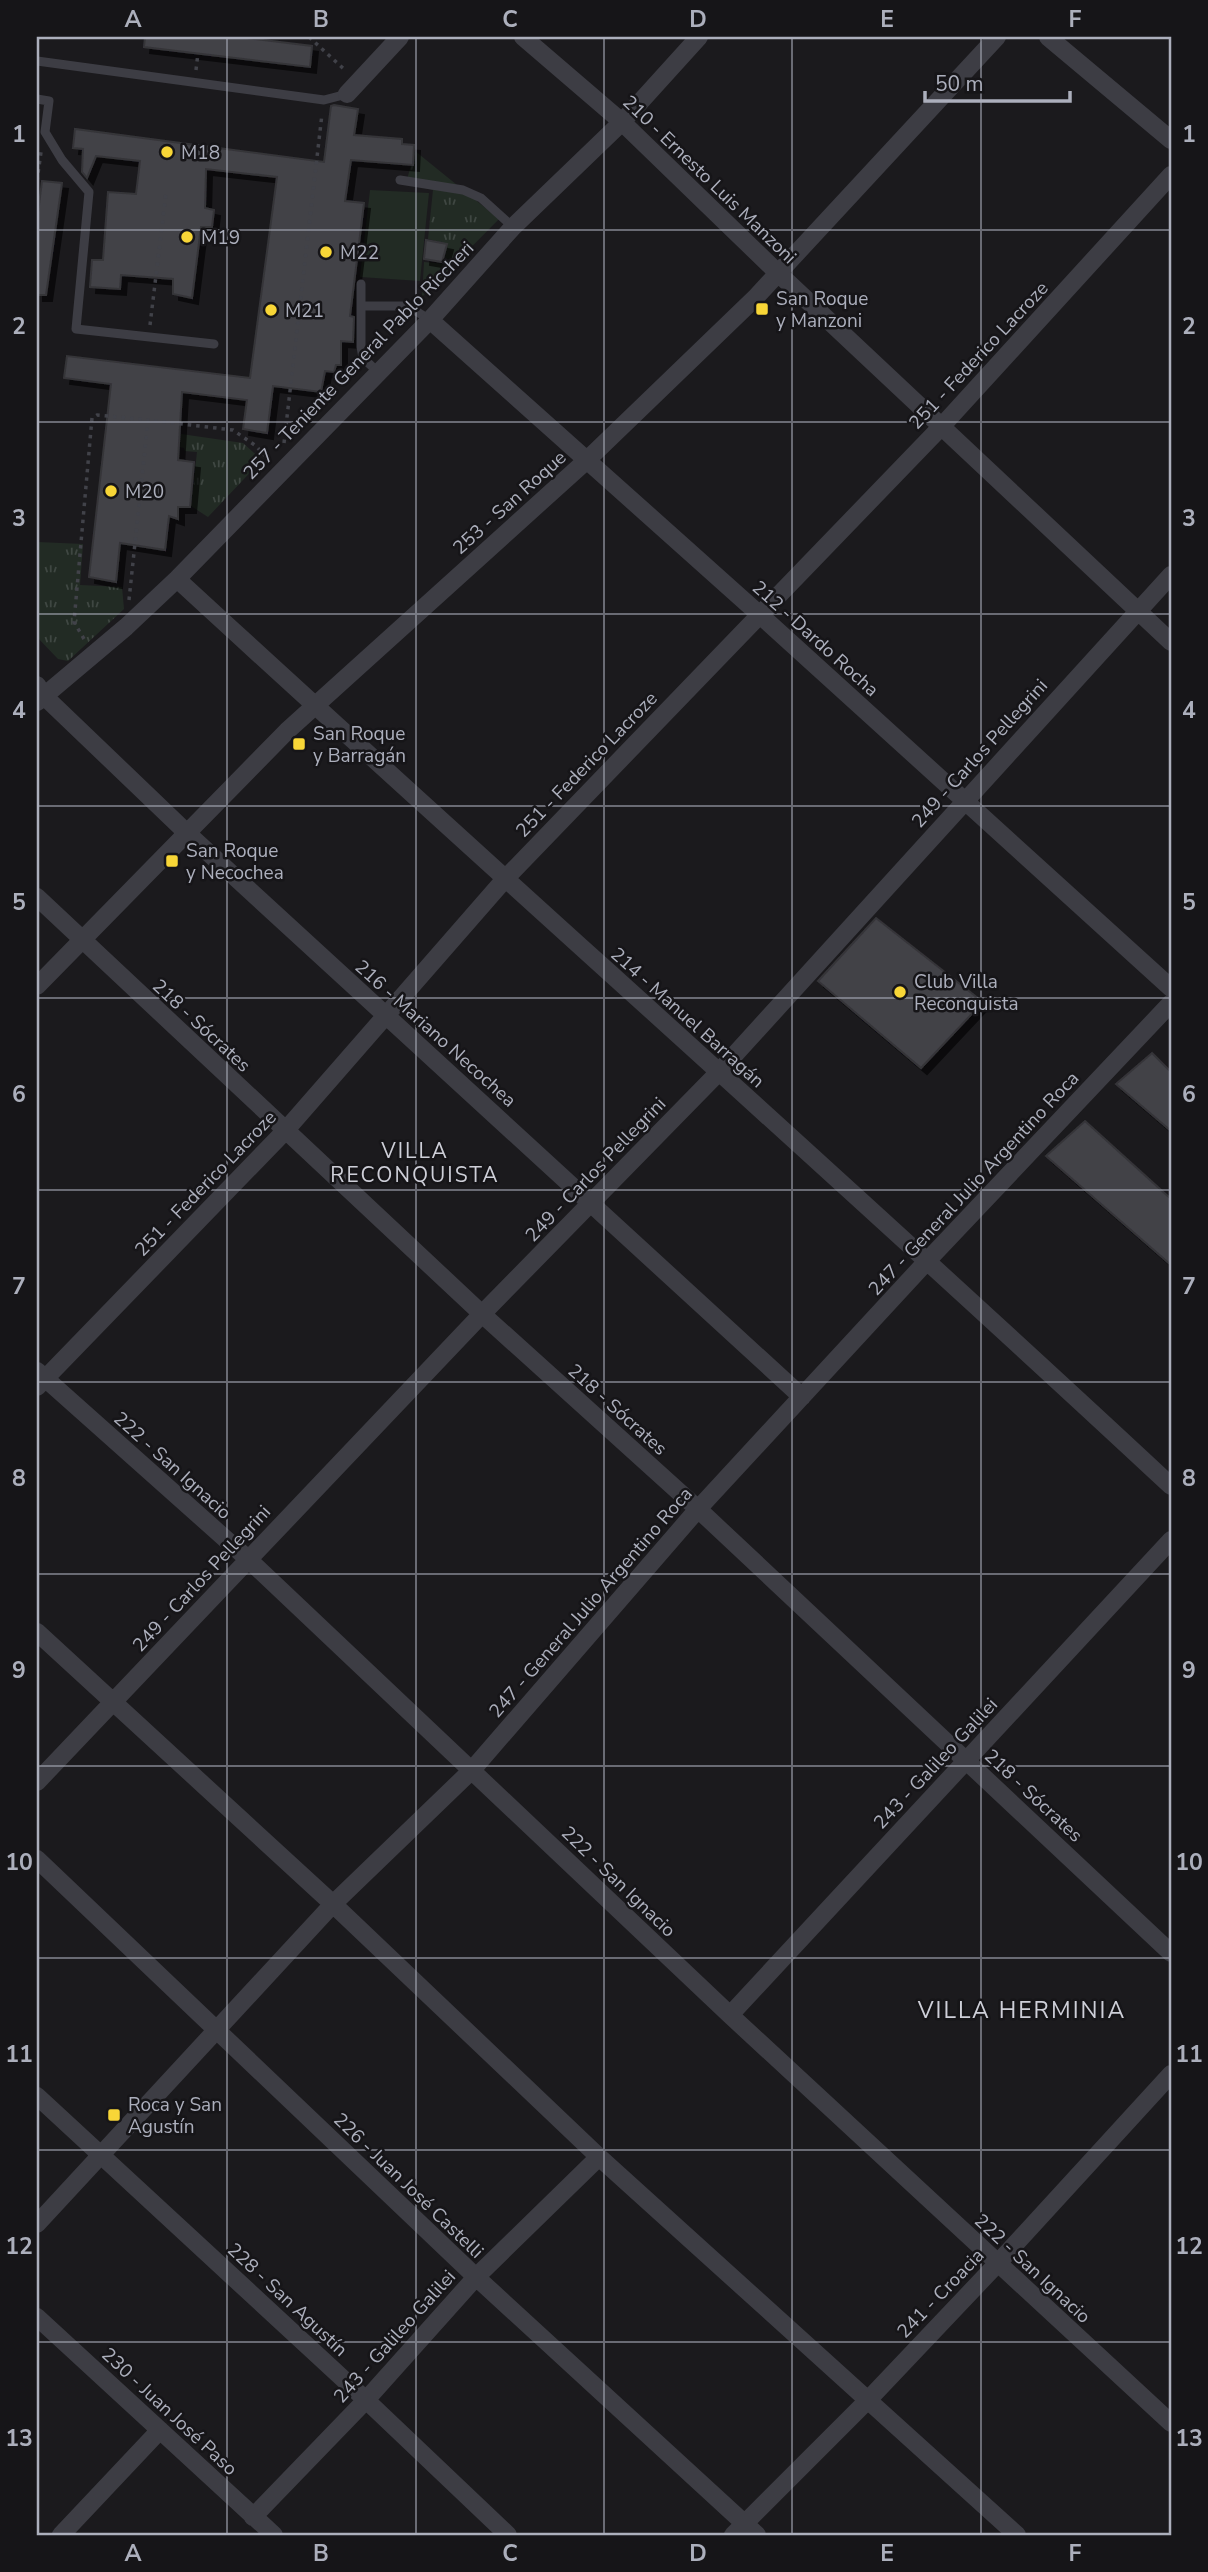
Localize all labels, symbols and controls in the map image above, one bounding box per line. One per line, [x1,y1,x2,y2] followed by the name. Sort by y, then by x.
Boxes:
[124,4,142,35] text: A
[313,4,329,35] text: B
[502,4,518,35] text: C
[689,4,707,35] text: D
[880,4,894,35] text: E
[1069,4,1082,35] text: F
[925,60,1070,104] scale bar
[935,70,984,98] text: 50 m
[617,90,802,270] street label: 210 - Ernesto Luis Manzoni
[12,119,26,150] text: 1
[1182,119,1196,150] text: 1
[181,140,220,166] place label: M18
[159,144,175,160] marker: M18
[201,225,240,251] place label: M19
[179,229,195,245] marker: M19
[237,236,480,486] street label: 257 - Teniente General Pablo Riccheri
[340,240,379,266] place label: M22
[318,244,334,260] marker: M22
[903,276,1054,435] street label: 251 - Federico Lacroze
[776,286,868,334] place label: San Roque y Manzoni
[285,298,324,324] place label: M21
[754,301,770,317] marker: San Roque y Manzoni
[263,302,279,318] marker: M21
[12,311,26,342] text: 2
[1182,311,1196,342] text: 2
[447,445,572,561] street label: 253 - San Roque
[125,479,164,505] place label: M20
[103,483,119,499] marker: M20
[12,503,26,534] text: 3
[1182,503,1196,534] text: 3
[746,575,884,703] street label: 212 - Dardo Rocha
[906,674,1054,834] street label: 249 - Carlos Pellegrini
[510,686,663,843] street label: 251 - Federico Lacroze
[12,695,26,726] text: 4
[1182,695,1196,726] text: 4
[313,721,406,769] place label: San Roque y Barragán
[291,736,307,752] marker: San Roque y Barragán
[186,838,284,886] place label: San Roque y Necochea
[164,853,180,869] marker: San Roque y Necochea
[12,887,26,918] text: 5
[1182,887,1196,918] text: 5
[605,942,770,1094] street label: 214 - Manuel Barragán
[349,954,522,1113] street label: 216 - Mariano Necochea
[914,969,1018,1017] place label: Club Villa Reconquista
[147,973,256,1078] street label: 218 - Sócrates
[892,984,908,1000] marker: Club Villa Reconquista
[863,1066,1085,1302] street label: 247 - General Julio Argentino Roca
[12,1079,26,1110] text: 6
[1182,1079,1196,1110] text: 6
[520,1092,672,1248] street label: 249 - Carlos Pellegrini
[129,1105,282,1262] street label: 251 - Federico Lacroze
[330,1137,500,1189] district label: VILLA RECONQUISTA
[12,1271,26,1302] text: 7
[1182,1271,1196,1302] text: 7
[562,1358,673,1461] street label: 218 - Sócrates
[108,1406,237,1526] street label: 222 - San Ignacio
[12,1463,26,1494] text: 8
[1182,1463,1196,1494] text: 8
[483,1482,698,1724] street label: 247 - General Julio Argentino Roca
[127,1500,277,1658] street label: 249 - Carlos Pellegrini
[12,1655,26,1686] text: 9
[1182,1655,1196,1686] text: 9
[868,1692,1004,1835] street label: 243 - Galileo Galilei
[979,1743,1088,1848] street label: 218 - Sócrates
[555,1820,681,1943] street label: 222 - San Ignacio
[5,1847,33,1878] text: 10
[1175,1847,1203,1878] text: 10
[917,1995,1126,2026] district label: VILLA HERMINIA
[5,2039,33,2070] text: 11
[1175,2039,1203,2070] text: 11
[128,2092,222,2140] place label: Roca y San Agustín
[106,2107,122,2123] marker: Roca y San Agustín
[328,2107,489,2264] street label: 226 - Juan José Castelli
[969,2208,1096,2329] street label: 222 - San Ignacio
[5,2231,33,2262] text: 12
[1175,2231,1203,2262] text: 12
[221,2237,353,2362] street label: 228 - San Agustín
[891,2243,990,2344] street label: 241 - Croacia
[328,2264,462,2409] street label: 243 - Galileo Galilei
[96,2342,243,2482] street label: 230 - Juan José Paso
[5,2423,33,2454] text: 13
[1175,2423,1203,2454] text: 13
[124,2538,142,2569] text: A
[313,2538,329,2569] text: B
[502,2538,518,2569] text: C
[689,2538,707,2569] text: D
[880,2538,894,2569] text: E
[1069,2538,1082,2569] text: F

